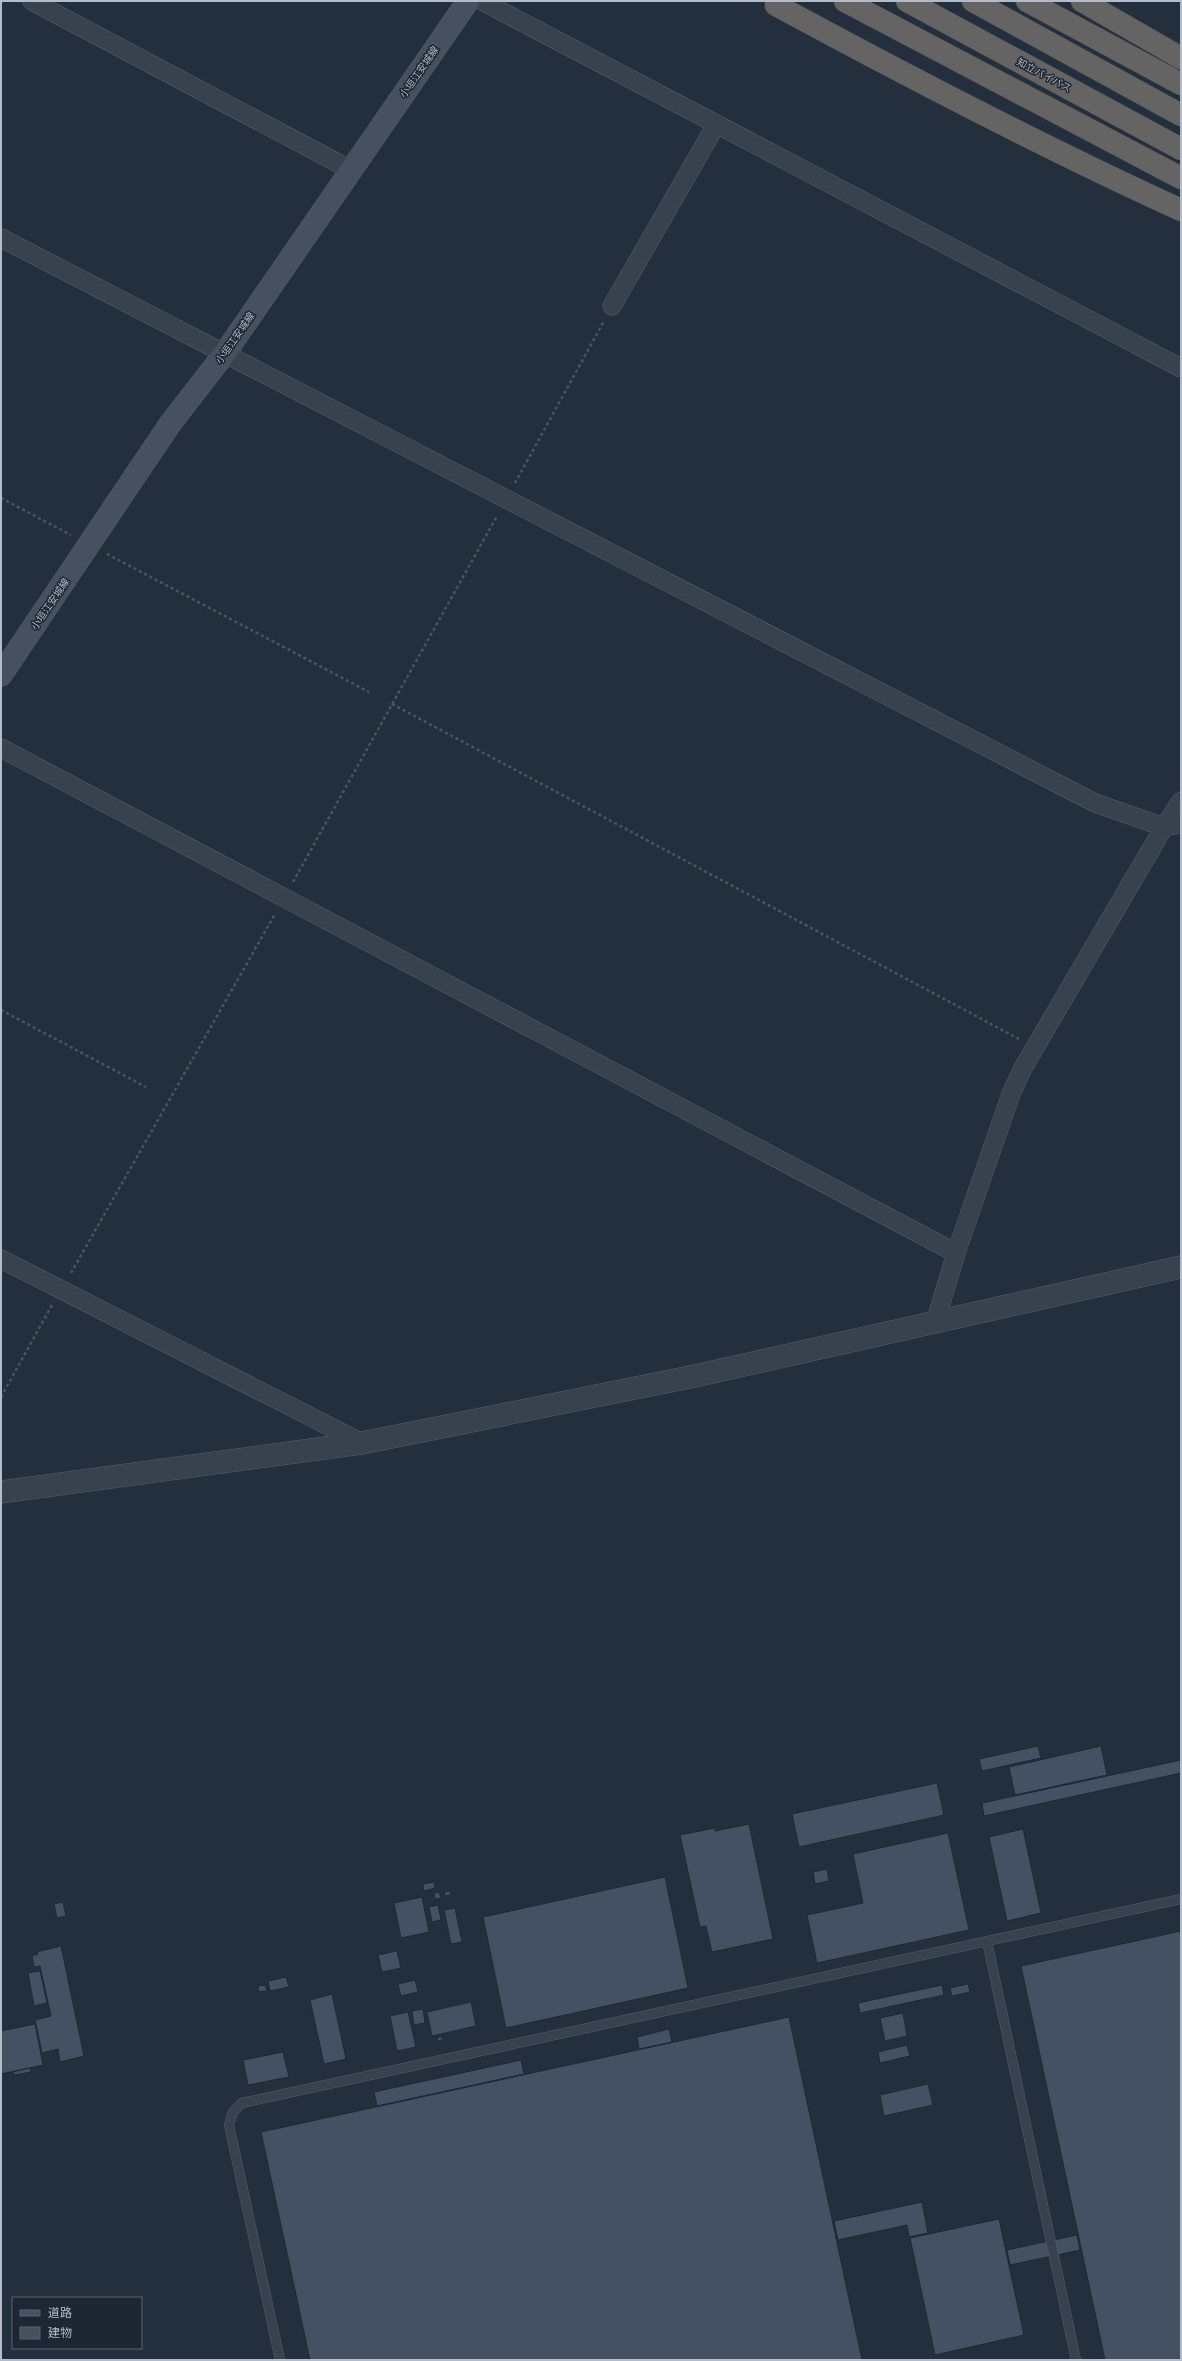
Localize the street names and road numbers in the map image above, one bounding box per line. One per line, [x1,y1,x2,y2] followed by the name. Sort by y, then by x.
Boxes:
[396,43,442,101] street label: 小垣江安城線
[1014,54,1074,96] street label: 知立バイパス
[212,309,258,367] street label: 小垣江安城線
[27,575,73,633] street label: 小垣江安城線

